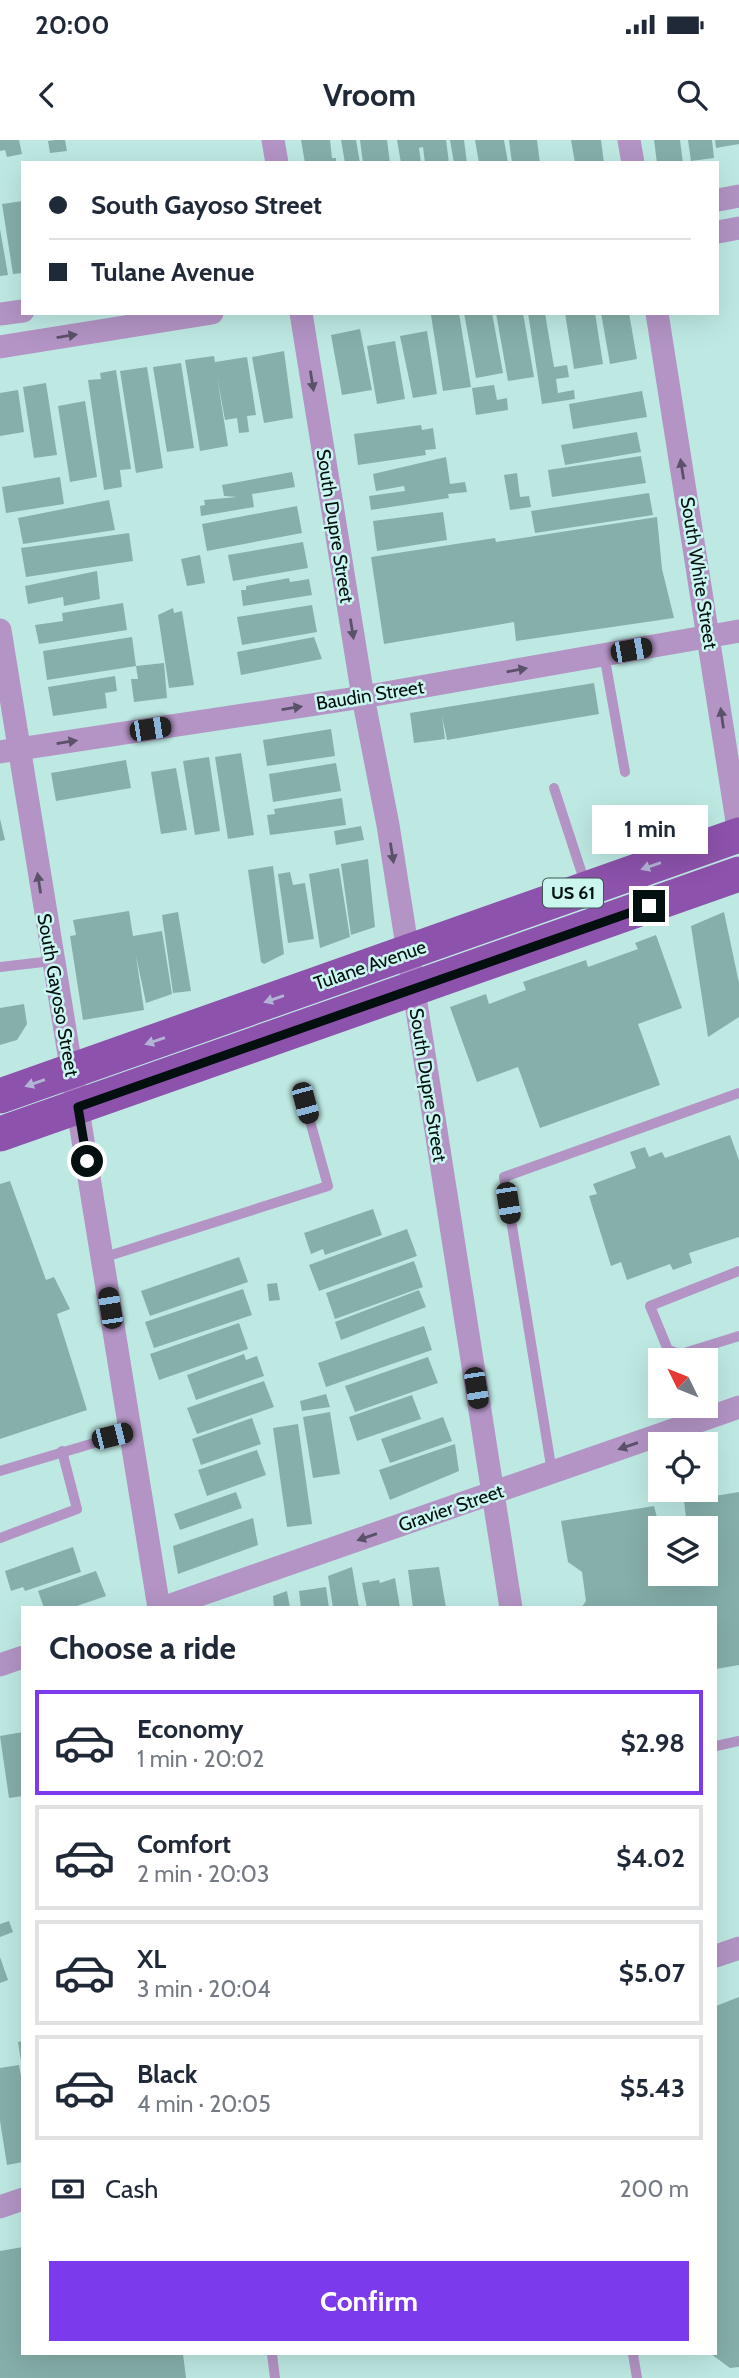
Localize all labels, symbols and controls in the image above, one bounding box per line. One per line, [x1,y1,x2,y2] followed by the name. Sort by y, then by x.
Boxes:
[35,9,110,41] text: 20:00
[323,75,416,114] text: Vroom
[28,76,66,114] icon: back
[673,76,711,114] icon: search
[91,189,322,221] text: South Gayoso Street
[91,256,254,288] text: Tulane Avenue
[56,331,78,342] one-way arrow
[307,370,318,392] one-way arrow
[311,448,359,605] street label: South Dupre Street
[676,458,687,480] one-way arrow
[676,495,722,651] street label: South White Street
[347,619,358,641] one-way arrow
[609,636,654,664] car
[506,664,528,675] one-way arrow
[315,675,426,715] street label: Baudin Street
[281,702,303,713] one-way arrow
[716,707,727,729] one-way arrow
[128,715,173,743] car
[57,736,79,747] one-way arrow
[591,804,707,854] callout: 1 min
[624,815,676,843] text: 1 min
[387,842,398,864] one-way arrow
[641,861,662,872] one-way arrow
[33,872,44,894] one-way arrow
[543,878,603,908] road number: US 61
[633,890,665,922] route end
[32,912,84,1079] street label: South Gayoso Street
[311,935,429,995] street label: Tulane Avenue
[263,994,284,1005] one-way arrow
[404,1007,452,1164] street label: South Dupre Street
[144,1036,165,1047] one-way arrow
[24,1078,45,1089] one-way arrow
[290,1080,321,1126] car
[71,1145,103,1177] route start
[495,1181,522,1225] car
[97,1286,124,1330] car
[648,1348,718,1418] north arrow
[648,1348,718,1586] map controls
[463,1366,490,1410] car
[90,1421,135,1451] car
[648,1432,718,1502] button: locate
[618,1440,639,1451] one-way arrow
[395,1479,507,1537] street label: Gravier Street
[648,1516,718,1586] button: layers
[357,1532,378,1543] one-way arrow
[49,1628,236,1667] text: Choose a ride
[53,1711,116,1774] icon: car
[137,1713,243,1745] text: Economy
[620,1727,685,1759] text: $2.98
[137,1745,264,1773] text: 1 min · 20:02
[53,1826,116,1889] icon: car
[137,1828,231,1860] text: Comfort
[616,1842,685,1874] text: $4.02
[137,1860,269,1888] text: 2 min · 20:03
[53,1941,116,2004] icon: car
[137,1943,166,1975] text: XL
[619,1957,685,1989] text: $5.07
[137,1975,271,2003] text: 3 min · 20:04
[53,2056,116,2119] icon: car
[137,2058,197,2090] text: Black
[620,2072,685,2104] text: $5.43
[137,2090,271,2118] text: 4 min · 20:05
[49,2170,87,2208] icon: cash
[105,2173,158,2205] text: Cash
[619,2175,689,2203] text: 200 m
[49,2261,689,2341] button: Confirm

